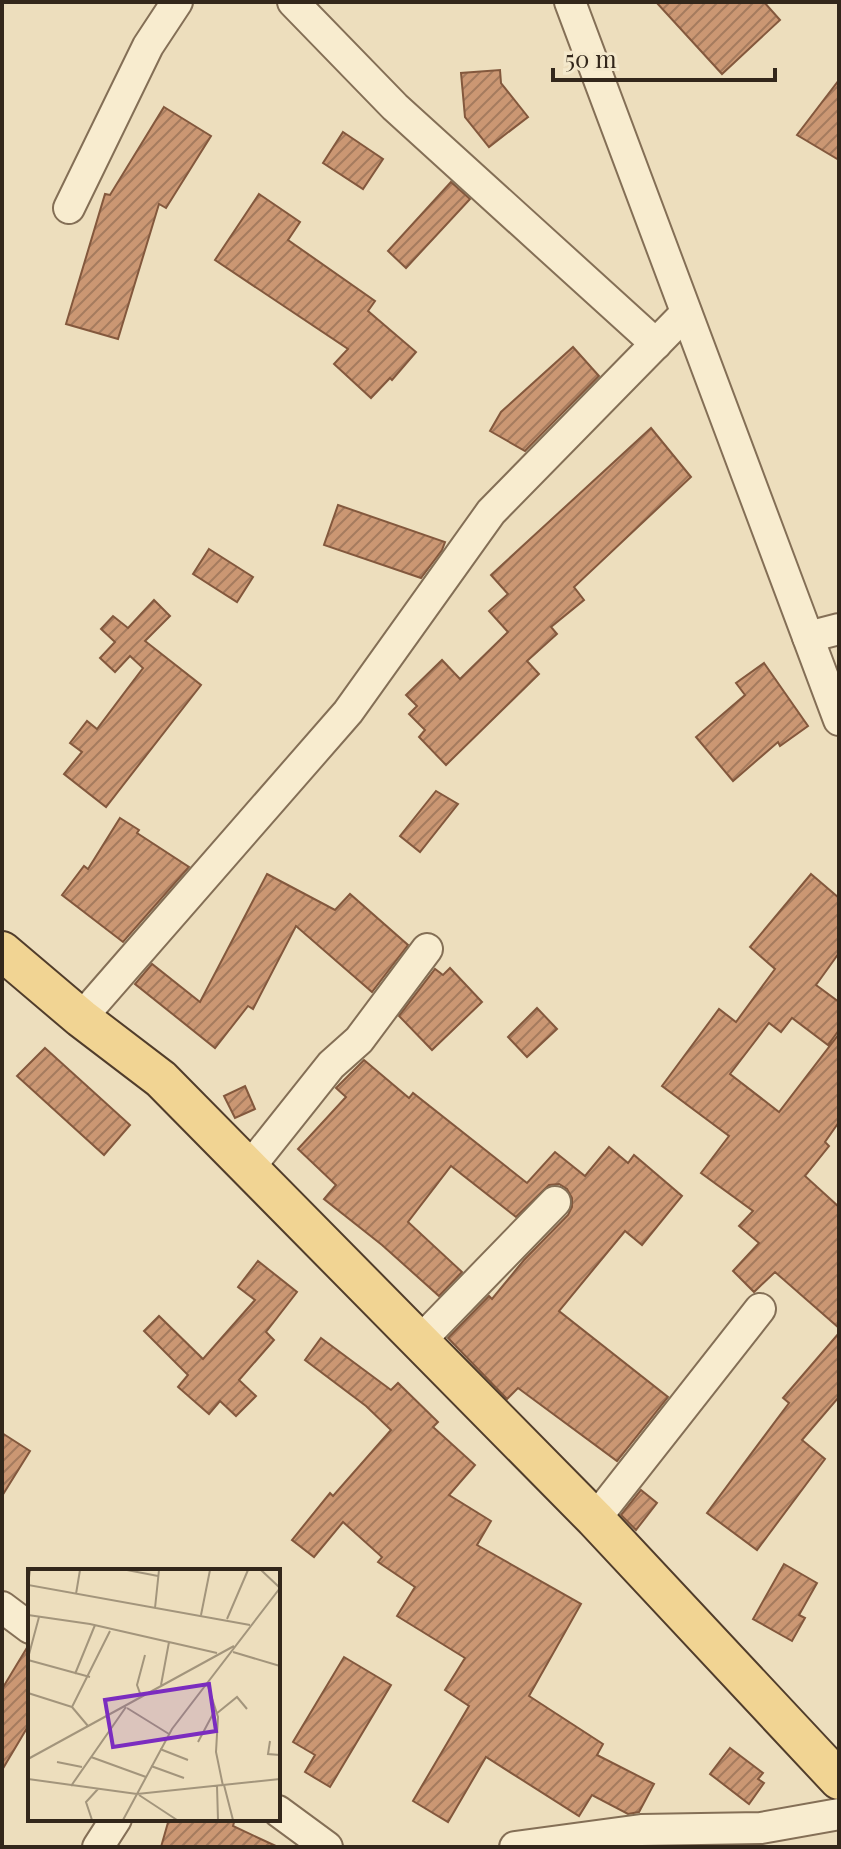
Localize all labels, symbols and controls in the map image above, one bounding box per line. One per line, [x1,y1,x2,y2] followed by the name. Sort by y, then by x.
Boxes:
[553,32,775,82] scale bar
[565,42,617,74] text: 50 m
[28,1569,280,1821] inset map

